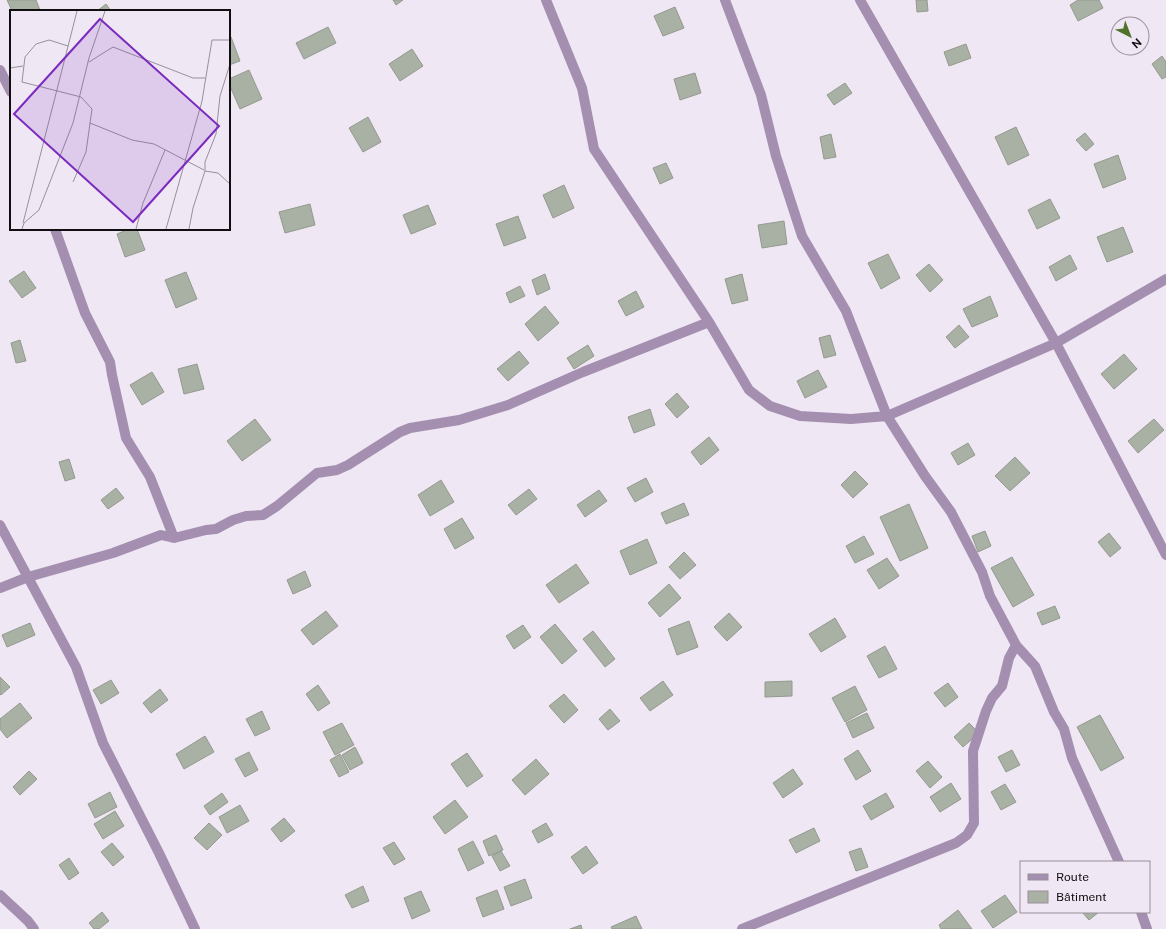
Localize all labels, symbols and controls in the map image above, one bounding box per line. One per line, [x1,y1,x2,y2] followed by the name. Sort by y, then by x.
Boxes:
[10,10,230,230] inset map
[1110,16,1150,56] north arrow
[1129,36,1144,51] text: N
[1020,861,1150,913] legend
[1056,870,1089,884] text: Route
[1056,890,1107,904] text: Bâtiment

